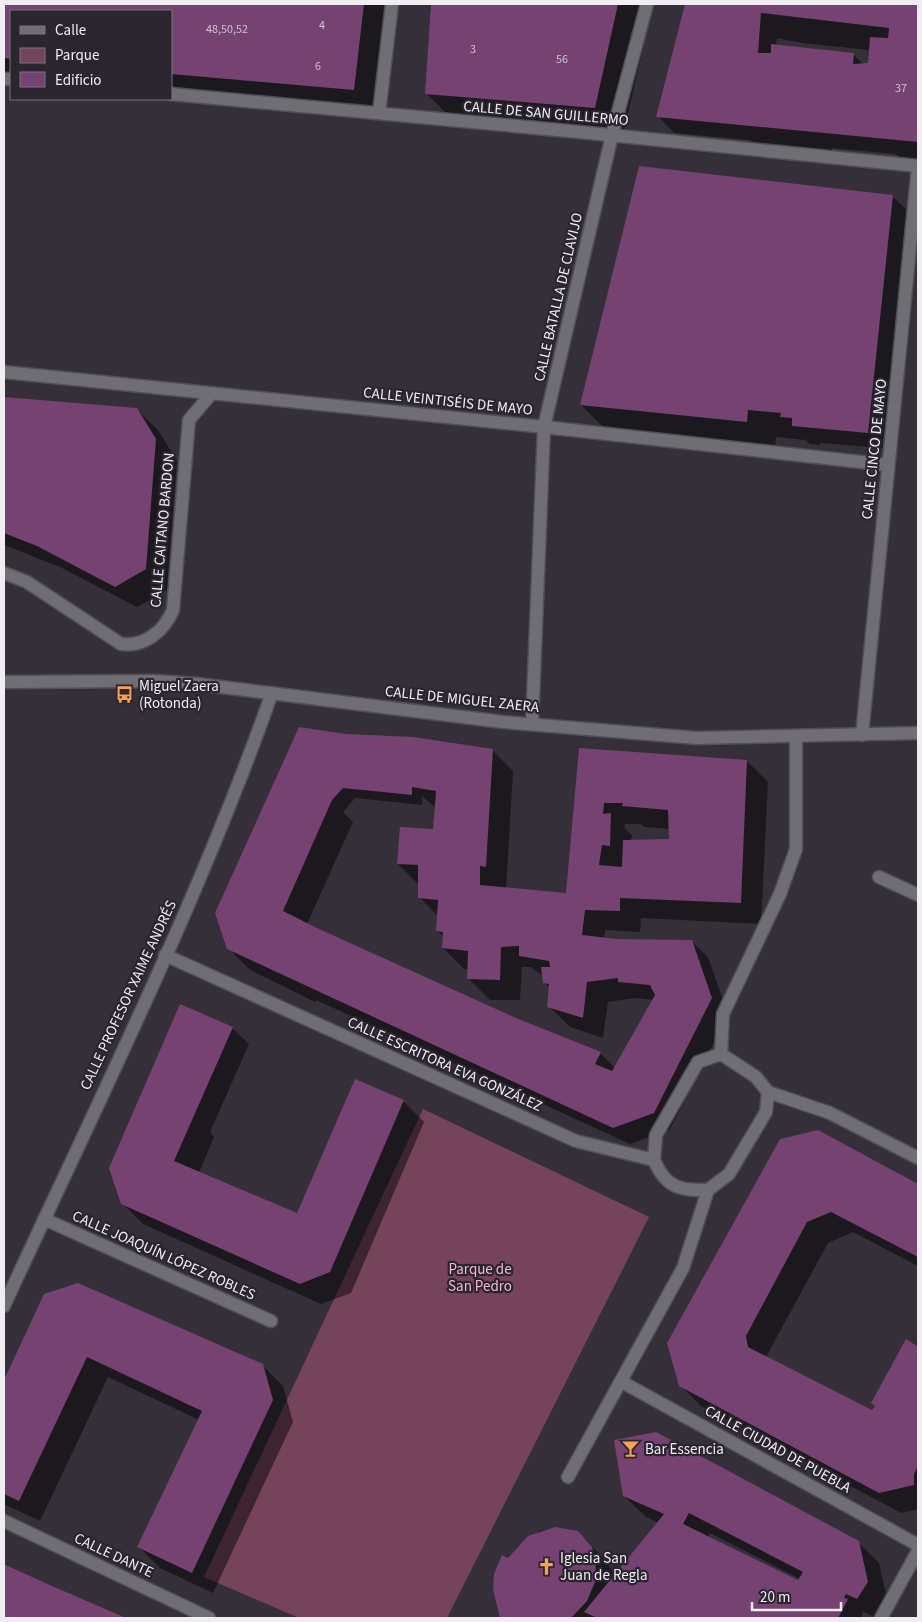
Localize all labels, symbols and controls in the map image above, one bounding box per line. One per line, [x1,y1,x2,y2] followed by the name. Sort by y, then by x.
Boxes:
[10,10,172,100] legend
[319,17,325,34] house number: 4
[55,20,86,41] text: Calle
[206,21,248,38] house number: 48,50,52
[470,41,476,58] house number: 3
[55,45,99,66] text: Parque
[556,51,568,68] house number: 56
[315,58,321,75] house number: 6
[55,70,102,91] text: Edificio
[895,80,907,97] house number: 37
[462,96,630,131] street label: CALLE DE SAN GUILLERMO
[529,211,588,384] street label: CALLE BATALLA DE CLAVIJO
[857,378,892,520] street label: CALLE CINCO DE MAYO
[362,382,534,421] street label: CALLE VEINTISÉIS DE MAYO
[145,452,180,608] street label: CALLE CAITANO BARDON
[139,676,219,714] place label: Miguel Zaera (Rotonda)
[384,681,541,718] street label: CALLE DE MIGUEL ZAERA
[115,685,135,705] bus stop icon: Miguel Zaera (Rotonda)
[75,897,182,1094] street label: CALLE PROFESOR XAIME ANDRÉS
[344,1012,546,1117] street label: CALLE ESCRITORA EVA GONZÁLEZ
[69,1206,259,1305] street label: CALLE JOAQUÍN LÓPEZ ROBLES
[448,1259,512,1297] park label: Parque de San Pedro
[701,1400,855,1499] street label: CALLE CIUDAD DE PUEBLA
[621,1439,641,1459] bar icon: Bar Essencia
[645,1439,724,1460] place label: Bar Essencia
[71,1528,157,1583] street label: CALLE DANTE
[560,1548,648,1586] place label: Iglesia San Juan de Regla
[536,1557,556,1577] church icon: Iglesia San Juan de Regla
[752,1580,841,1612] scale bar
[760,1587,790,1608] text: 20 m

